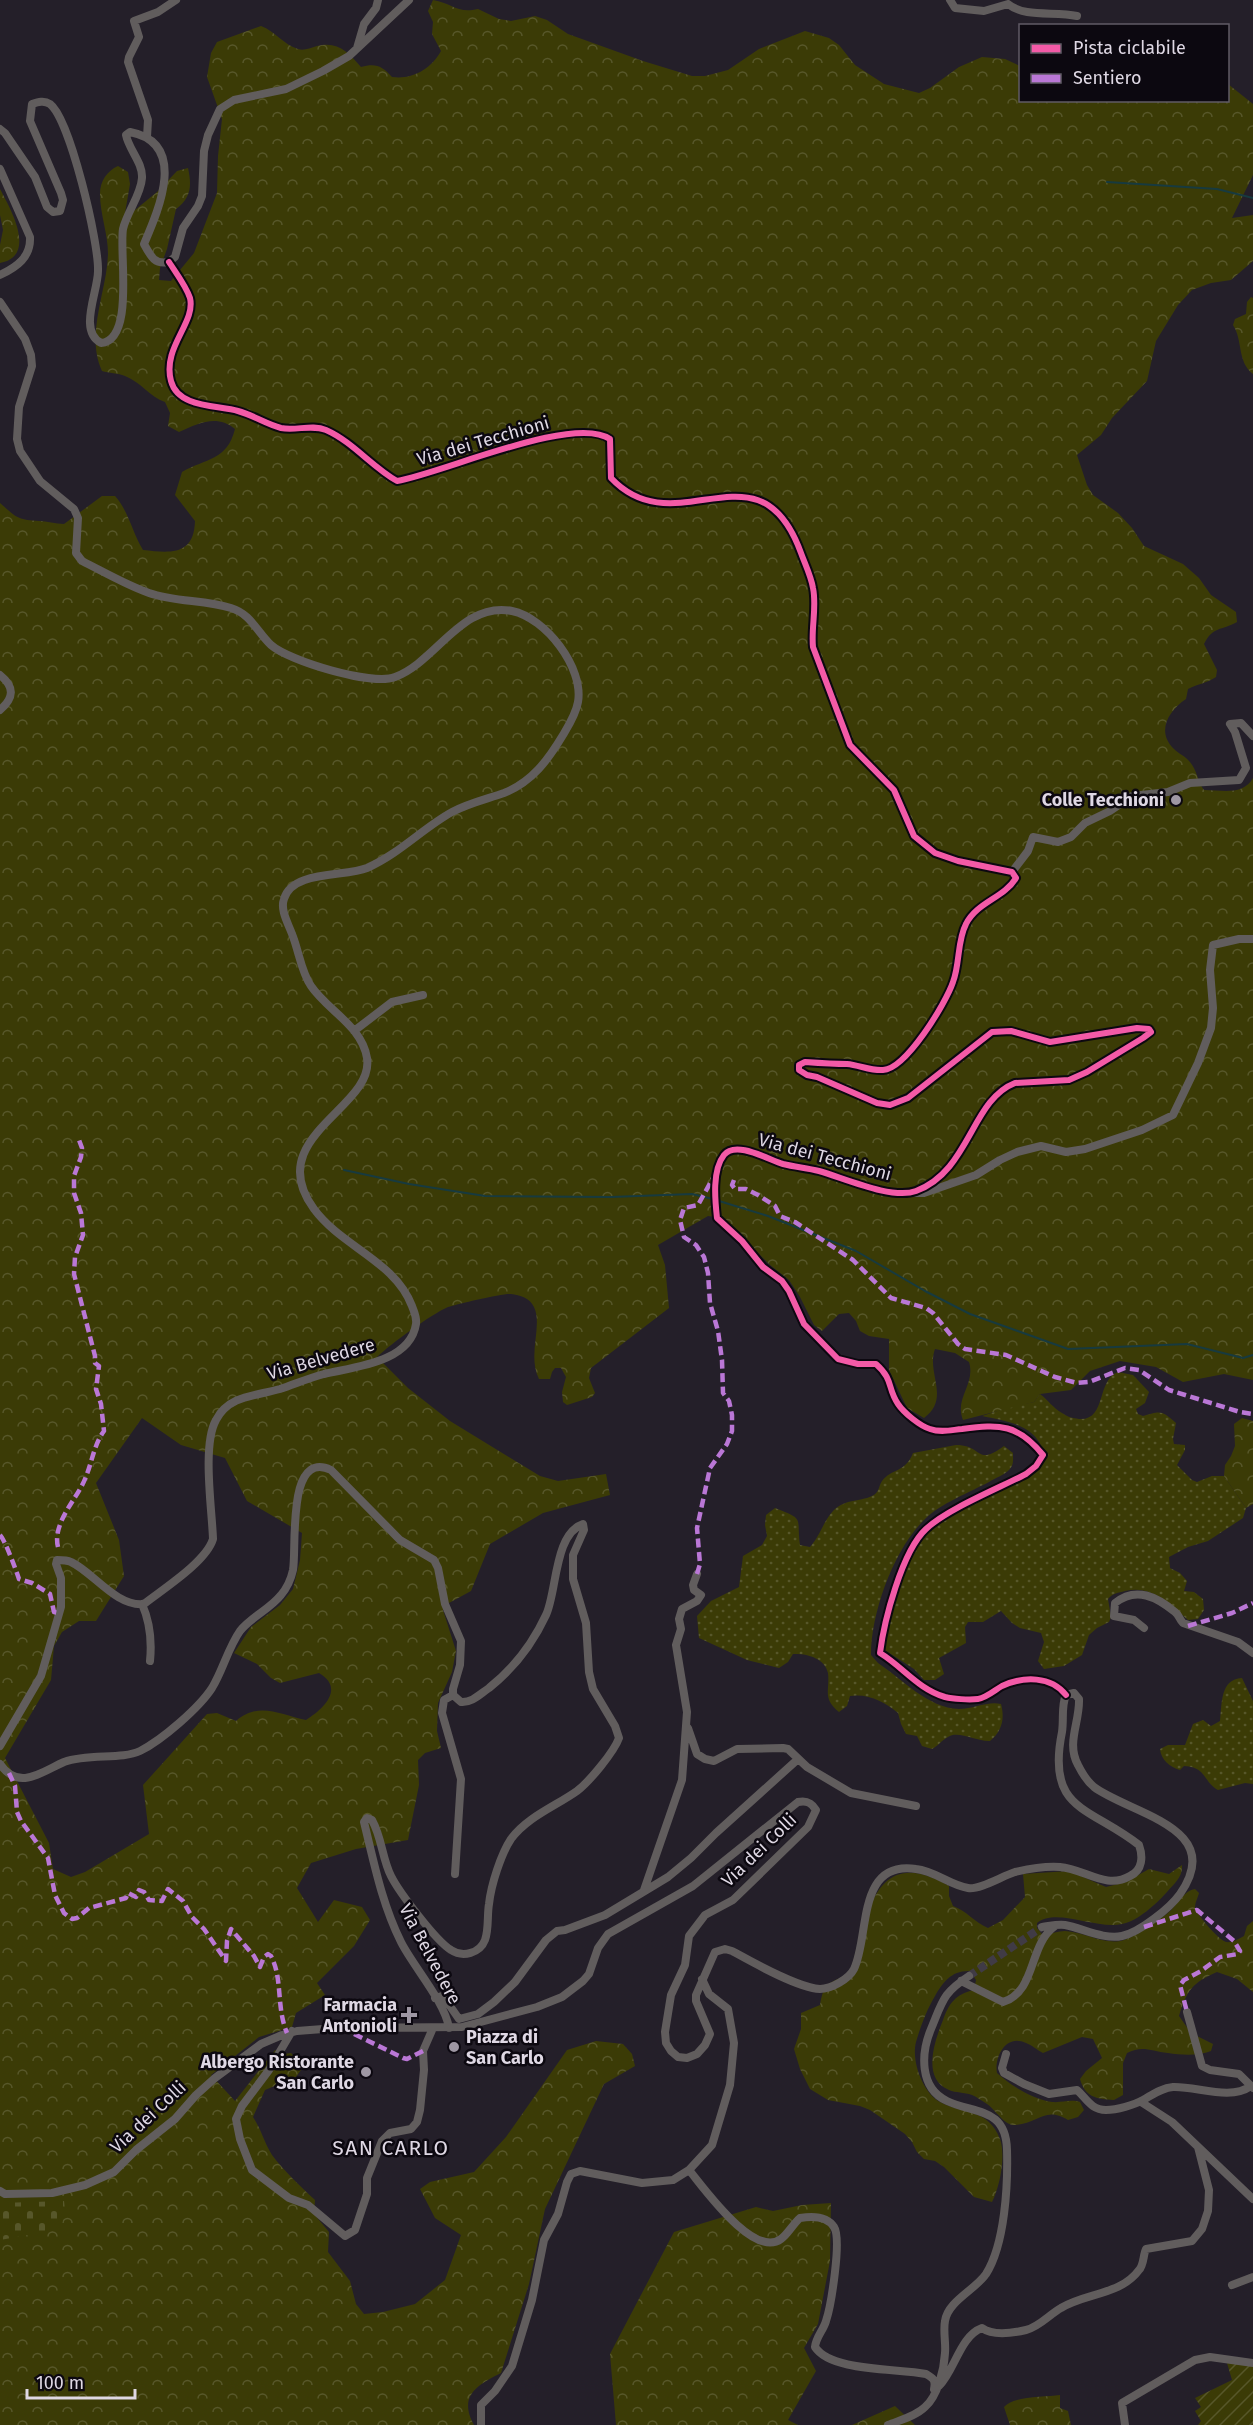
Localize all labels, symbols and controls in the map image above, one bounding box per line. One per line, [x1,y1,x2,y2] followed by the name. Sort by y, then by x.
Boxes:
[1019,24,1229,102] legend
[1073,37,1186,59] text: Pista ciclabile
[1073,67,1141,89] text: Sentiero
[414,412,552,470] street label: Via dei Tecchioni
[1042,789,1164,811] place label: Colle Tecchioni
[1169,793,1183,807] marker: Colle Tecchioni
[756,1129,894,1185] street label: Via dei Tecchioni
[265,1333,377,1385] street label: Via Belvedere
[717,1809,801,1891] street label: Via dei Colli
[394,1900,466,2008] street label: Via Belvedere
[321,1994,397,2037] place label: Farmacia Antonioli
[402,2008,416,2022] marker: Farmacia Antonioli
[466,2026,544,2069] place label: Piazza di San Carlo
[447,2040,461,2054] marker: Piazza di San Carlo
[200,2051,354,2094] place label: Albergo Ristorante San Carlo
[359,2065,373,2079] marker: Albergo Ristorante San Carlo
[105,2076,191,2158] street label: Via dei Colli
[332,2135,450,2161] district label: SAN CARLO
[27,2362,135,2400] scale bar
[36,2372,84,2394] text: 100 m

